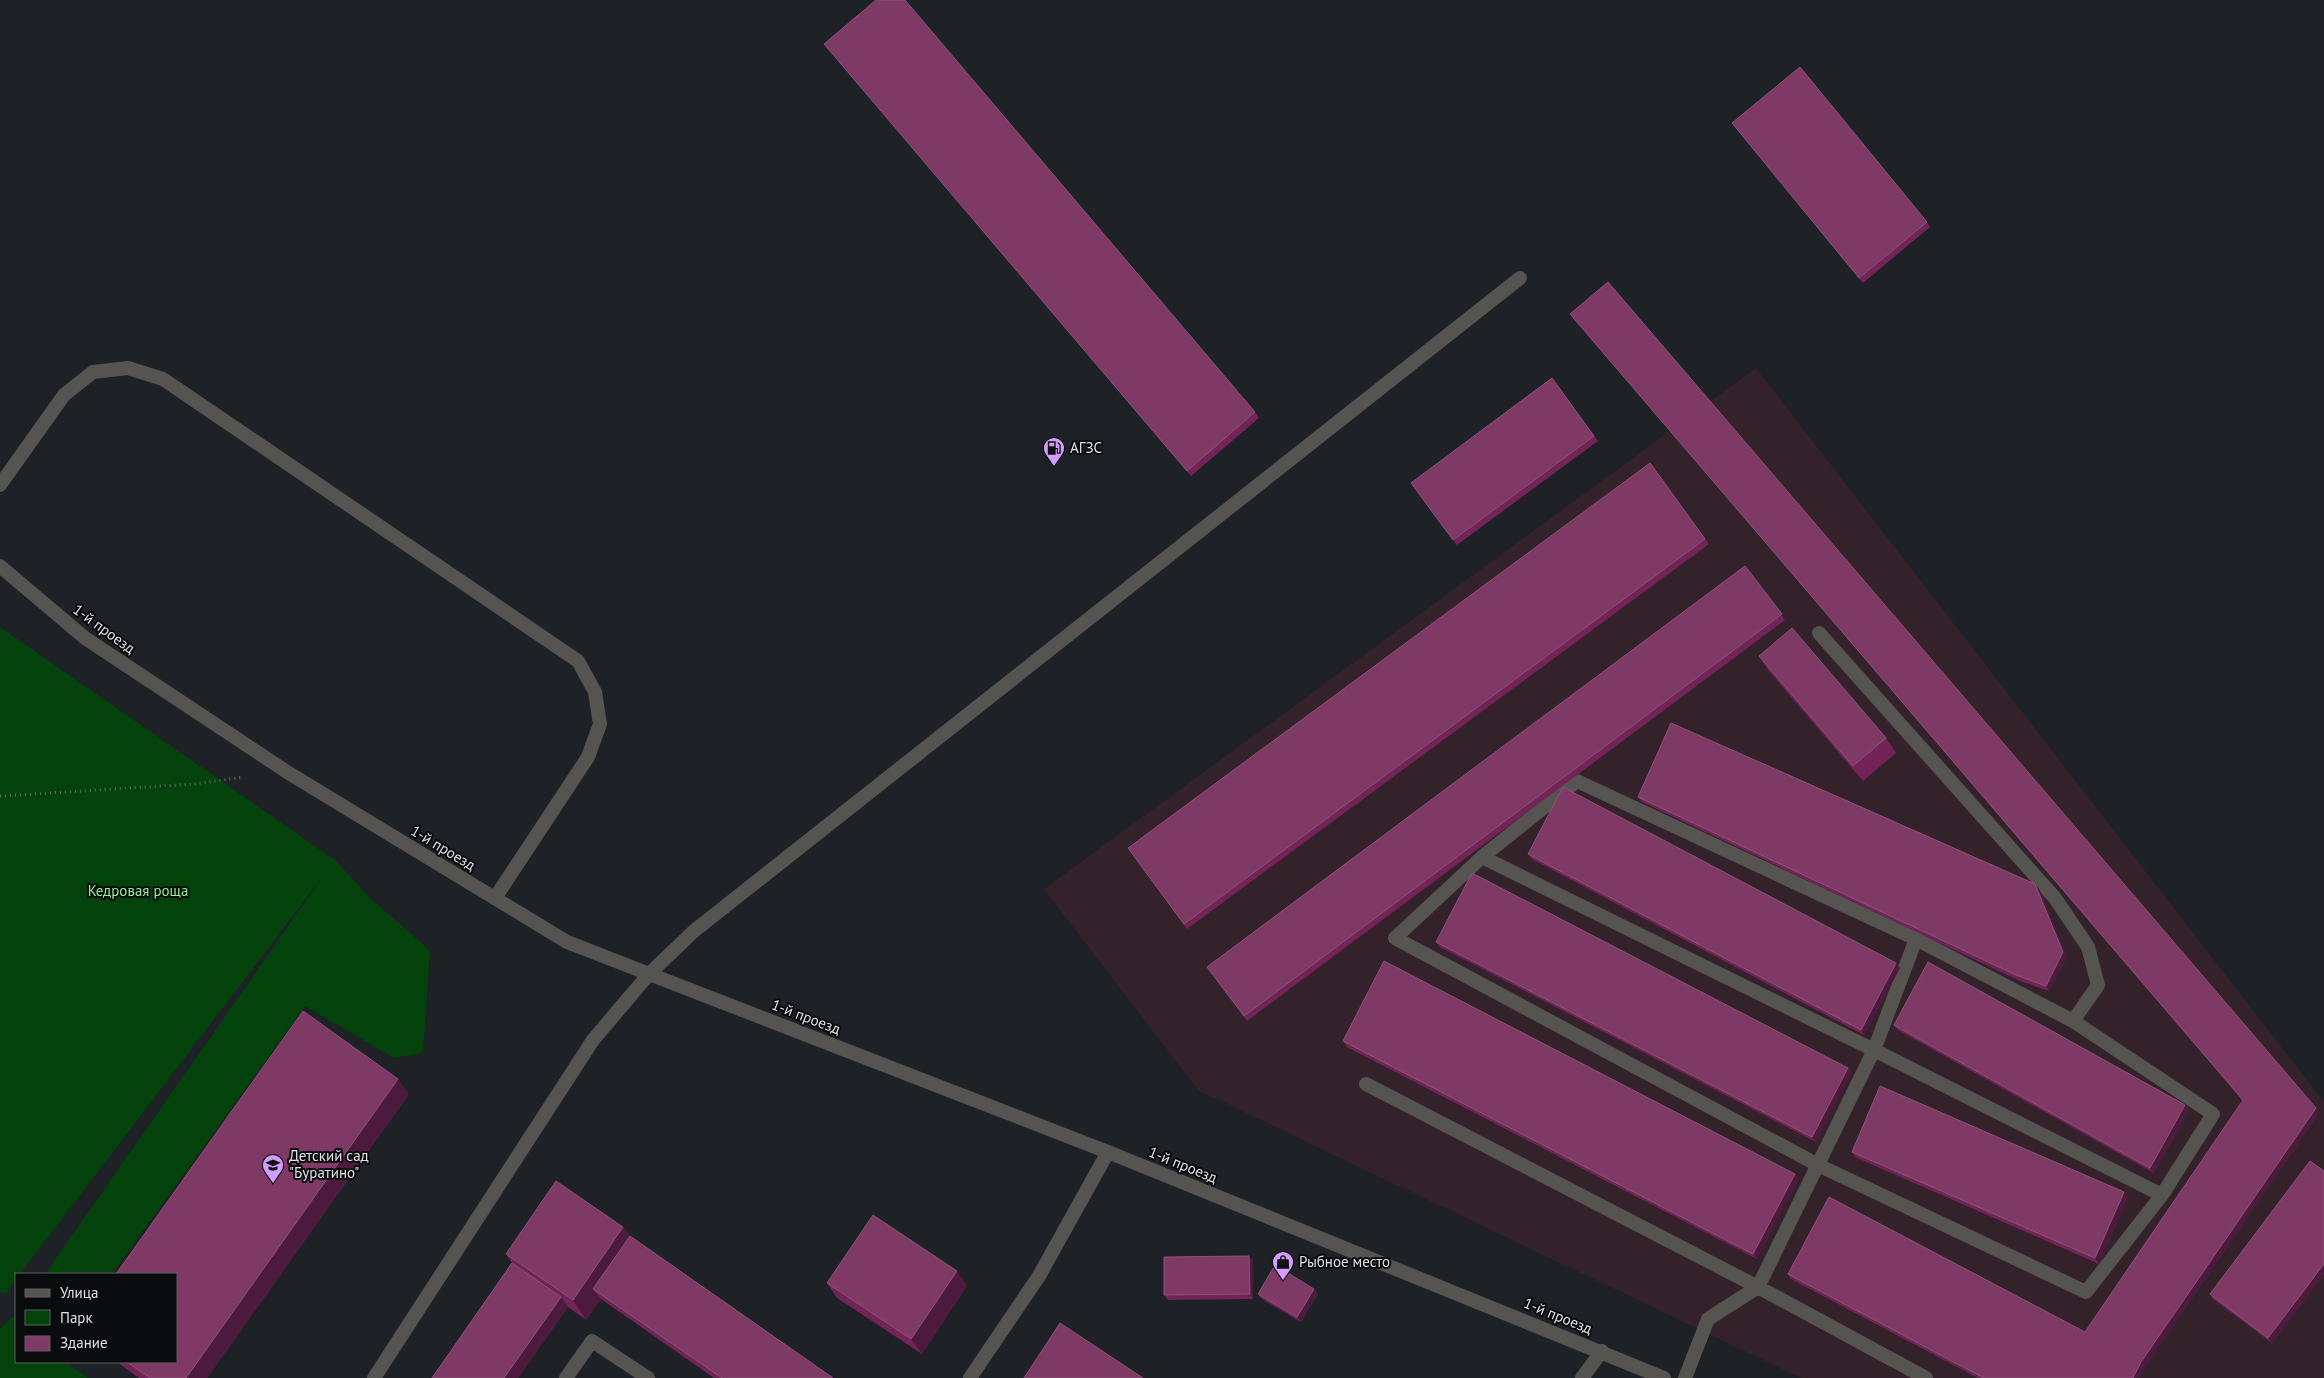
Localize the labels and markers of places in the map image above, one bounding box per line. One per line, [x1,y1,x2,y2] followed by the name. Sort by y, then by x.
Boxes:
[1042,436,1066,467] fuel station icon: АГЗС
[1070,438,1102,457] place label: АГЗС
[289,1146,369,1182] place label: Детский сад "Буратино"
[261,1153,285,1184] school or university icon: Детский сад "Буратино"
[1271,1250,1295,1281] shop icon: Рыбное место
[1299,1252,1390,1271] place label: Рыбное место

